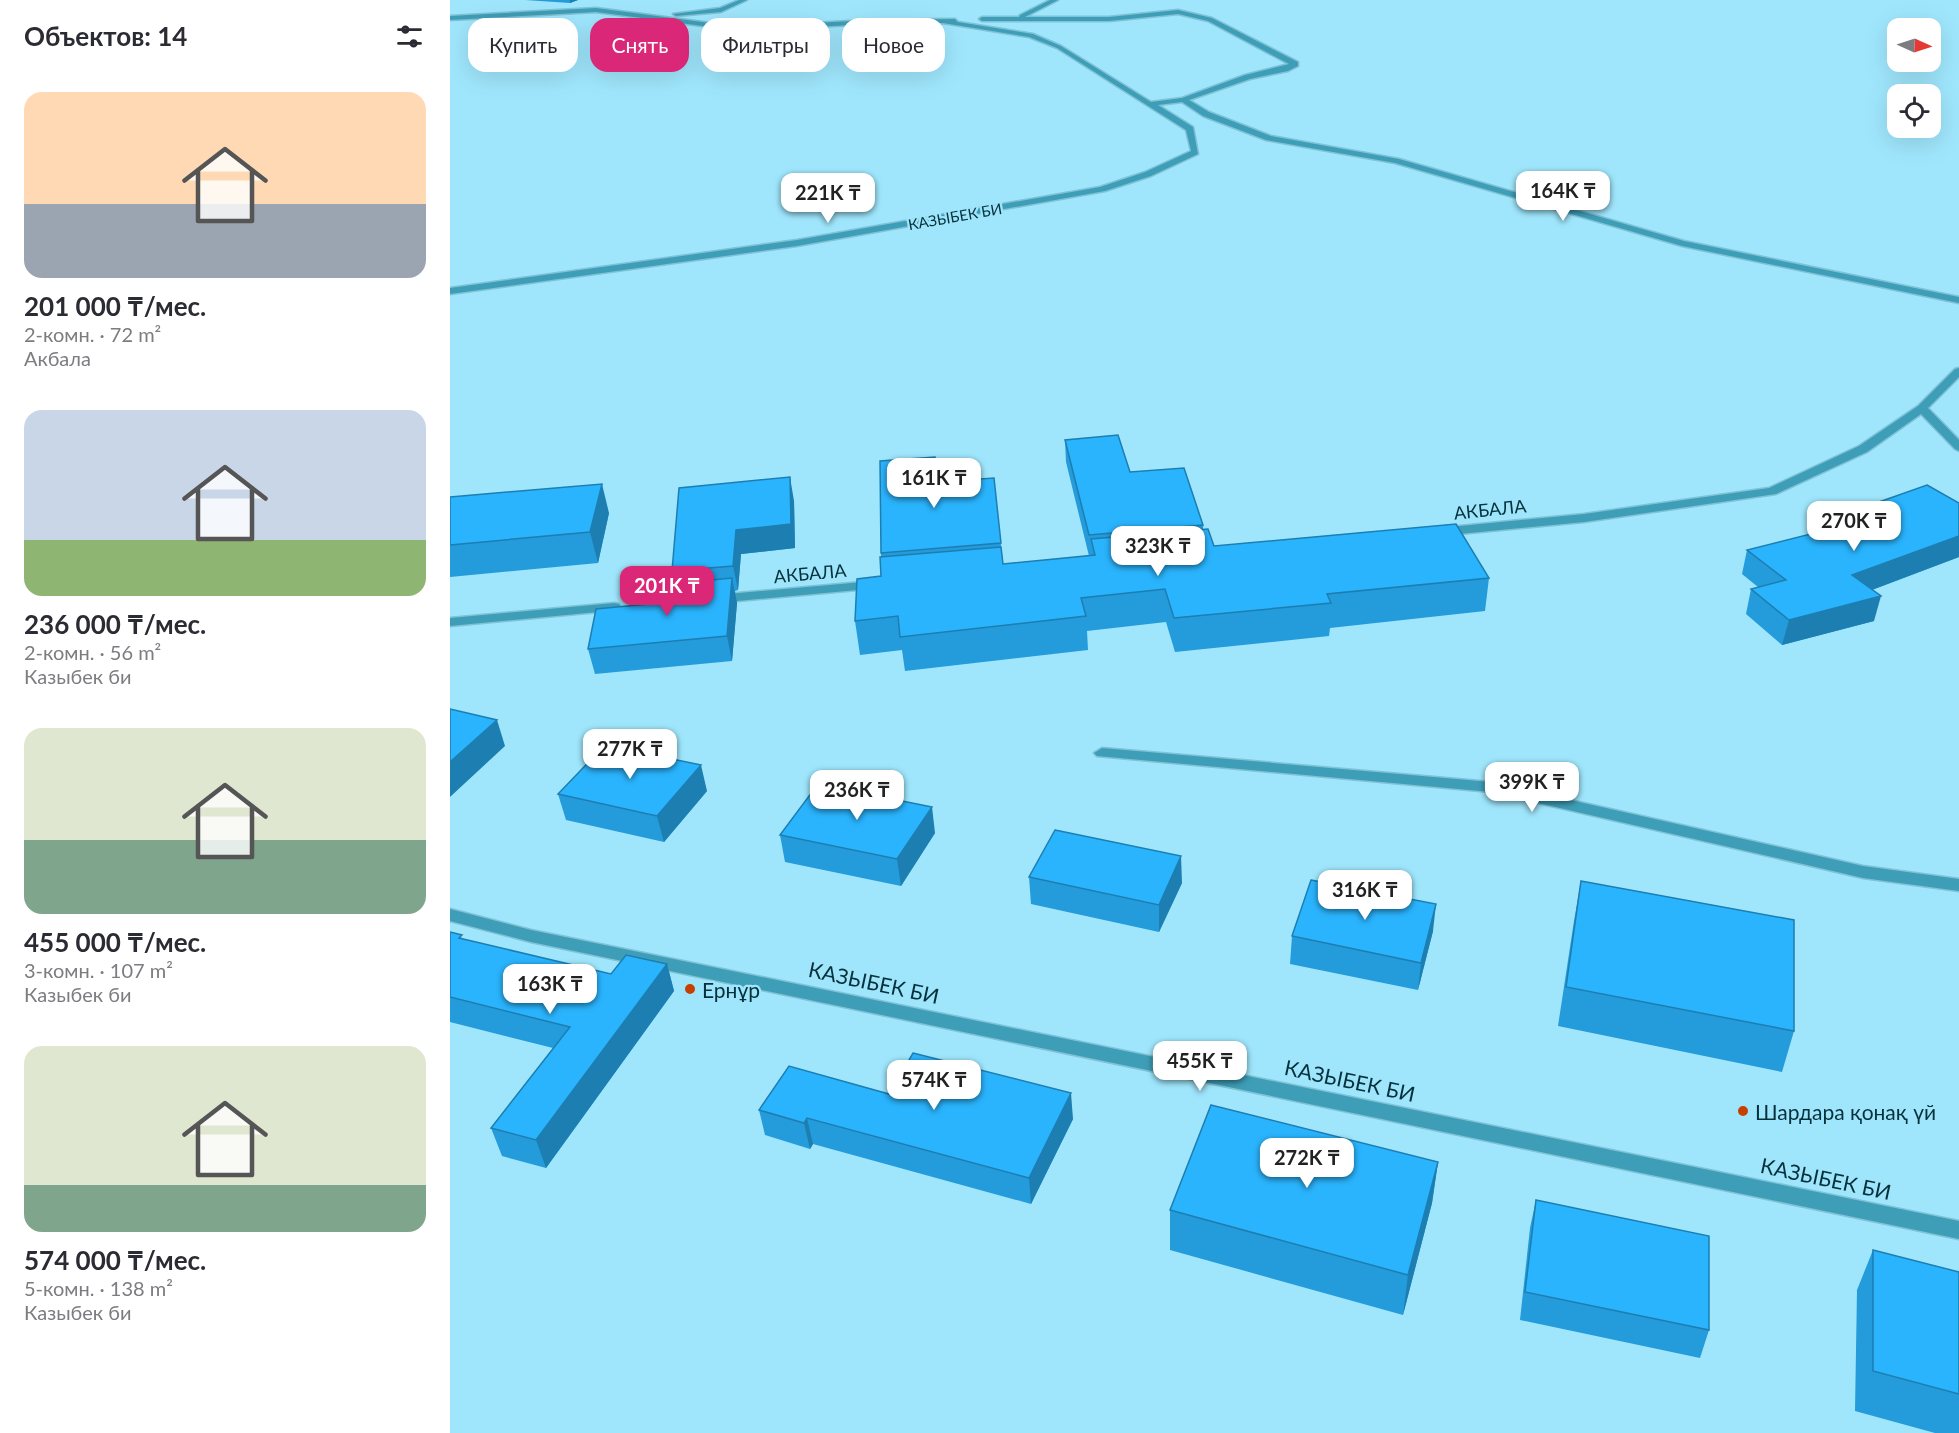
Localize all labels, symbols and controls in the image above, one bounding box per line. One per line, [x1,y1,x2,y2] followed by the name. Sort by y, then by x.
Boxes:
[468,18,578,72] chip: Купить
[590,18,689,72] chip: Снять
[701,18,830,72] chip: Фильтры
[842,18,945,72] chip: Новое
[1887,18,1941,72] north arrow
[1887,18,1941,138] map controls
[24,20,187,52] text: Объектов: 14
[393,20,426,53] icon: filters
[1887,84,1941,138] button: locate
[171,131,279,239] icon: home
[1514,171,1612,222] pin: 164K ₸
[779,173,877,224] pin: 221K ₸
[1530,178,1596,202] text: 164K ₸
[795,180,861,204] text: 221K ₸
[907,199,1003,233] street label: КАЗЫБЕК БИ
[24,290,206,322] text: 201 000 ₸/мес.
[24,322,161,346] text: 2-комн. · 72 m²
[24,346,91,370] text: Акбала
[171,449,279,557] icon: home
[885,458,983,509] pin: 161K ₸
[901,465,967,489] text: 161K ₸
[1453,494,1528,524] street label: АКБАЛА
[1805,501,1903,552] pin: 270K ₸
[1821,508,1887,532] text: 270K ₸
[1109,526,1207,577] pin: 323K ₸
[1125,533,1191,557] text: 323K ₸
[773,559,848,587] street label: АКБАЛА
[618,566,716,617] pin: 201K ₸
[634,573,700,597] text: 201K ₸
[24,608,206,640] text: 236 000 ₸/мес.
[24,640,161,664] text: 2-комн. · 56 m²
[24,664,132,688] text: Казыбек би
[581,729,679,780] pin: 277K ₸
[597,736,663,760] text: 277K ₸
[1483,762,1581,813] pin: 399K ₸
[171,767,279,875] icon: home
[1499,769,1565,793] text: 399K ₸
[808,770,906,821] pin: 236K ₸
[824,777,890,801] text: 236K ₸
[1316,870,1414,921] pin: 316K ₸
[1332,877,1398,901] text: 316K ₸
[24,926,206,958] text: 455 000 ₸/мес.
[806,956,942,1008] street label: КАЗЫБЕК БИ
[24,958,173,982] text: 3-комн. · 107 m²
[501,964,599,1015] pin: 163K ₸
[517,971,583,995] text: 163K ₸
[702,977,760,1002] place label: Ернұр
[24,982,132,1006] text: Казыбек би
[683,982,697,996] marker: Ернұр
[1151,1041,1249,1092] pin: 455K ₸
[1167,1048,1233,1072] text: 455K ₸
[1282,1054,1418,1106] street label: КАЗЫБЕК БИ
[885,1060,983,1111] pin: 574K ₸
[901,1067,967,1091] text: 574K ₸
[171,1085,279,1193] icon: home
[1755,1099,1936,1124] place label: Шардара қонақ үй
[1736,1104,1750,1118] marker: Шардара қонақ үй
[1258,1138,1356,1189] pin: 272K ₸
[1274,1145,1340,1169] text: 272K ₸
[1758,1152,1894,1204] street label: КАЗЫБЕК БИ
[24,1244,206,1276] text: 574 000 ₸/мес.
[24,1276,173,1300] text: 5-комн. · 138 m²
[24,1300,132,1324] text: Казыбек би

